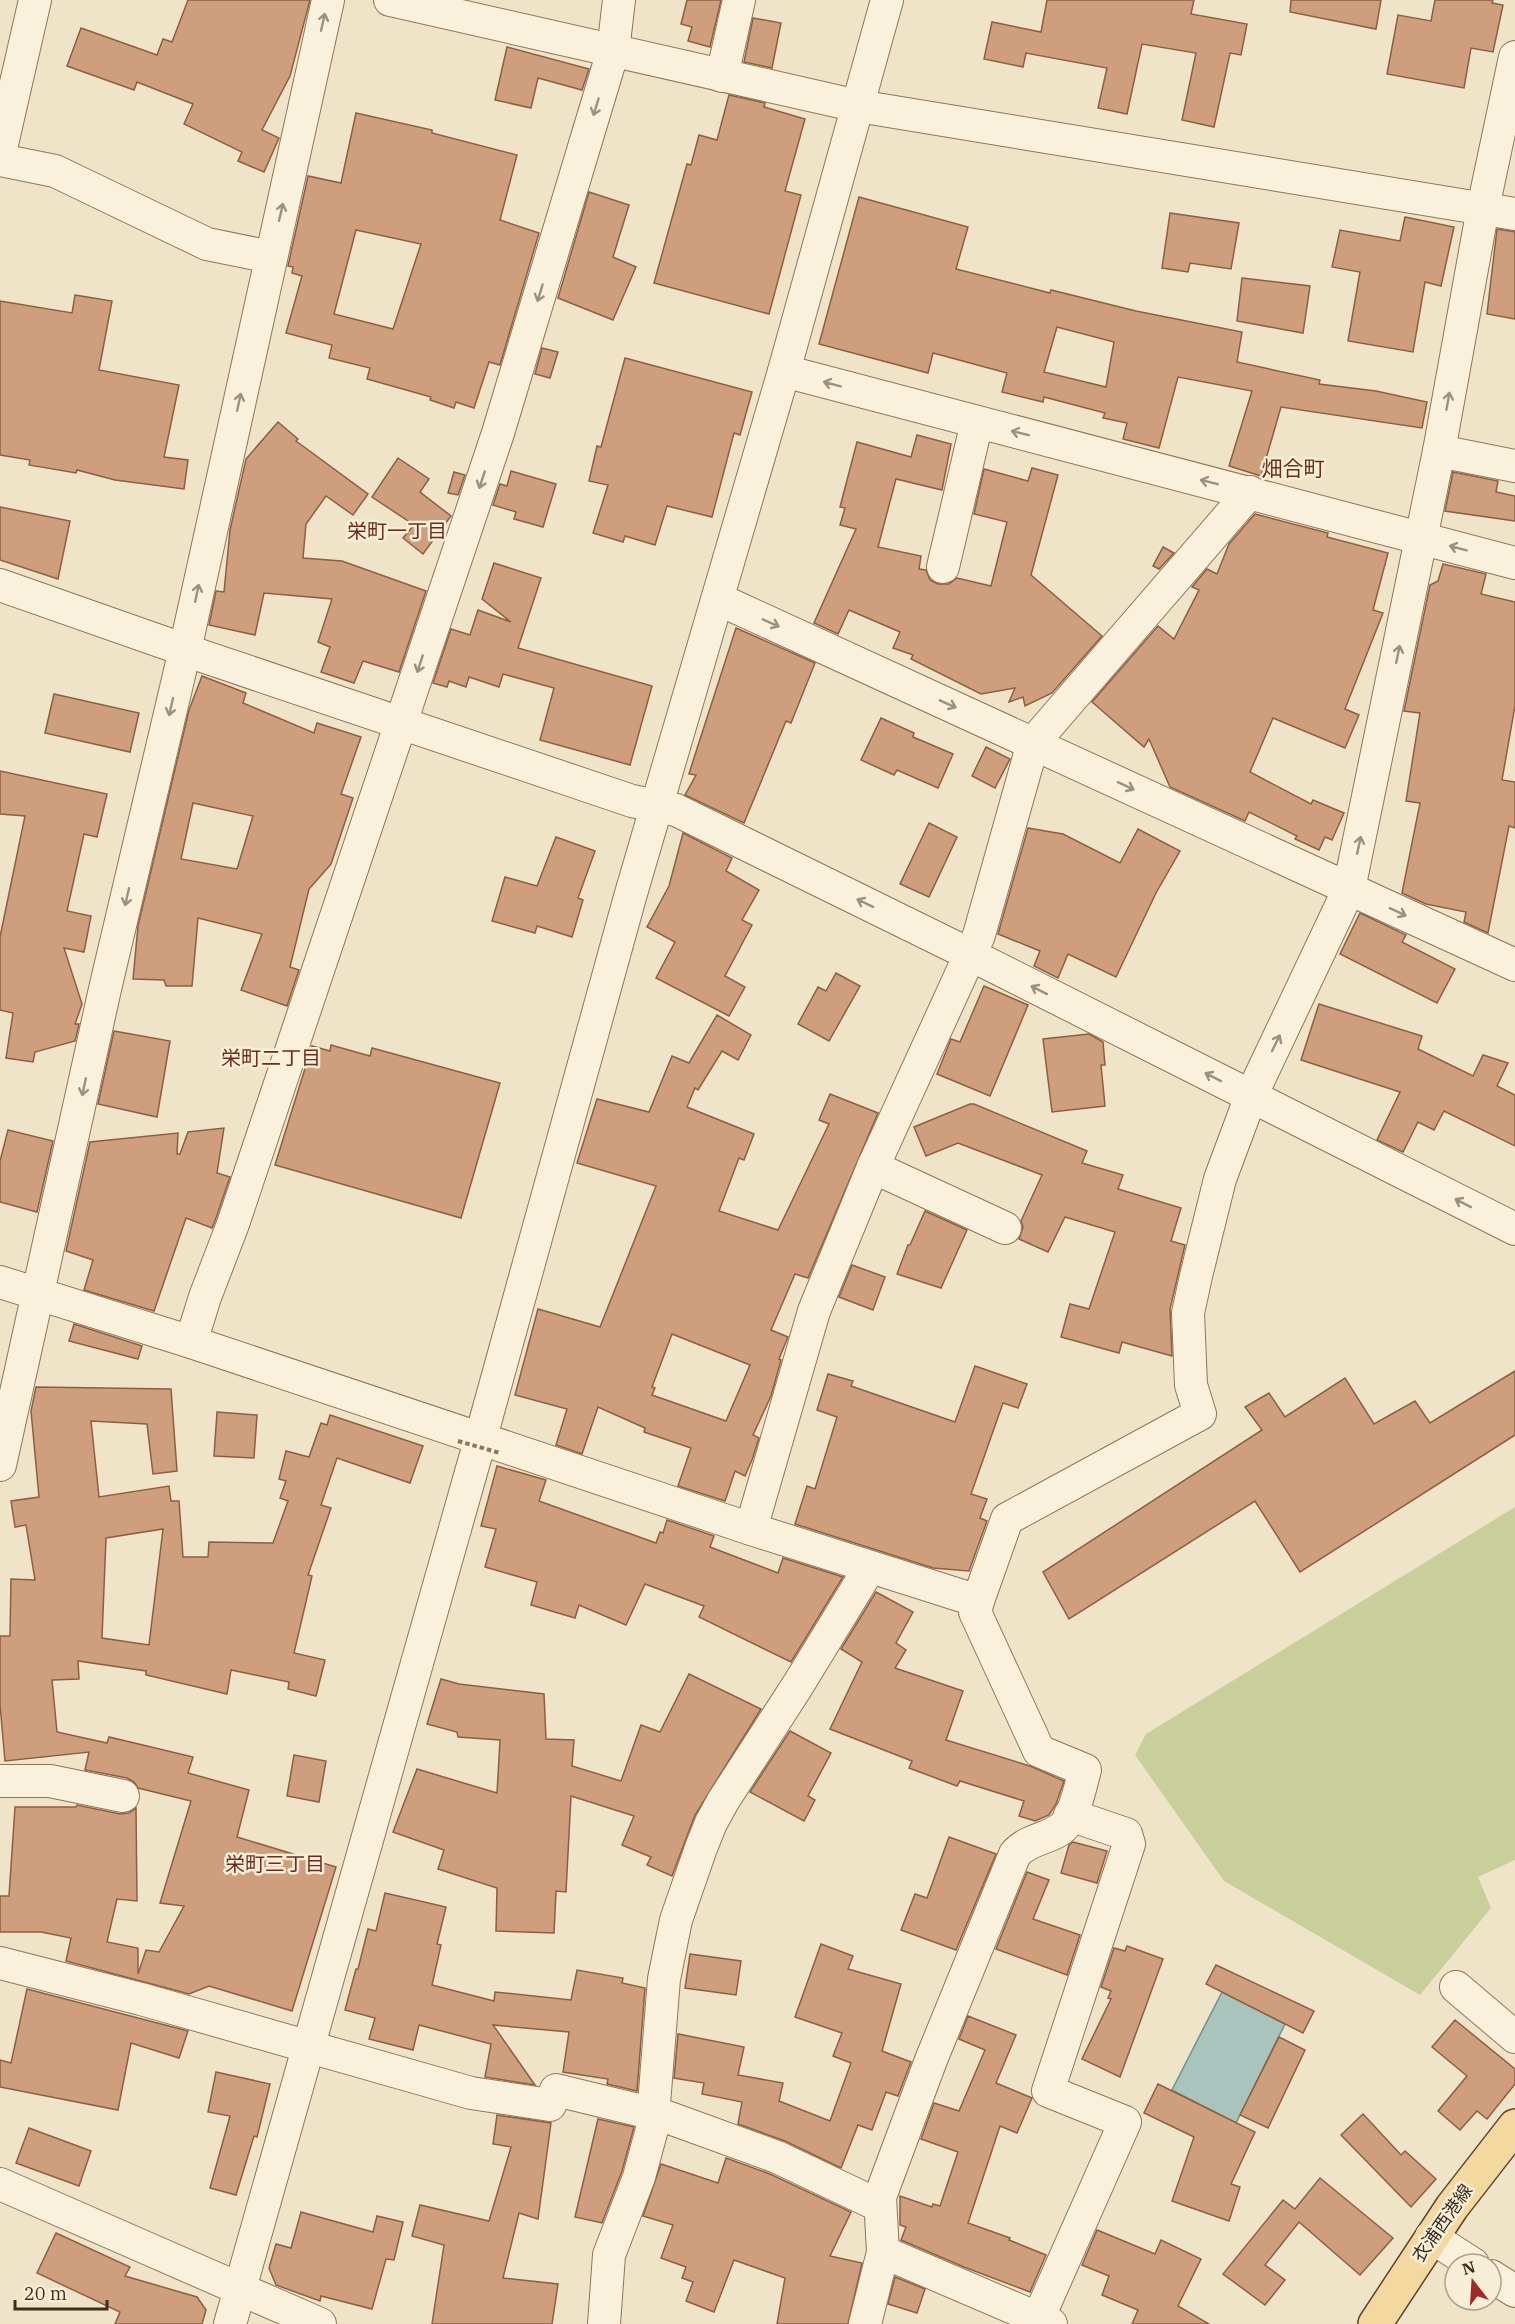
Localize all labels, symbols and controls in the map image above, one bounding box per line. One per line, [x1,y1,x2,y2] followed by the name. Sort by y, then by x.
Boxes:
[318,12,330,31] one-way arrow
[590,97,601,116] one-way arrow
[276,203,288,222] one-way arrow
[534,283,545,302] one-way arrow
[822,378,841,389] one-way arrow
[1443,392,1454,411] one-way arrow
[234,393,245,413] one-way arrow
[1011,427,1030,439] one-way arrow
[1262,454,1325,482] district label: 畑合町
[475,470,486,488] one-way arrow
[1200,475,1219,487] one-way arrow
[347,517,447,544] district label: 栄町一丁目
[1449,542,1468,554] one-way arrow
[192,583,203,603] one-way arrow
[761,618,779,630] one-way arrow
[1393,645,1404,664] one-way arrow
[414,655,425,674] one-way arrow
[165,697,177,716] one-way arrow
[939,699,957,710] one-way arrow
[1116,780,1134,792] one-way arrow
[1354,836,1365,855] one-way arrow
[120,887,132,906] one-way arrow
[856,896,874,908] one-way arrow
[1388,906,1406,918] one-way arrow
[1031,983,1049,995] one-way arrow
[1270,1035,1282,1053] one-way arrow
[221,1044,321,1071] district label: 栄町二丁目
[1205,1071,1223,1083] one-way arrow
[77,1077,89,1096] one-way arrow
[1454,1196,1472,1208] one-way arrow
[225,1850,325,1877] district label: 栄町三丁目
[1407,2180,1477,2266] street label: 衣浦西港線
[1443,2252,1503,2312] north arrow
[1460,2256,1478,2279] text: N
[15,2273,106,2311] scale bar
[24,2282,67,2305] text: 20 m

